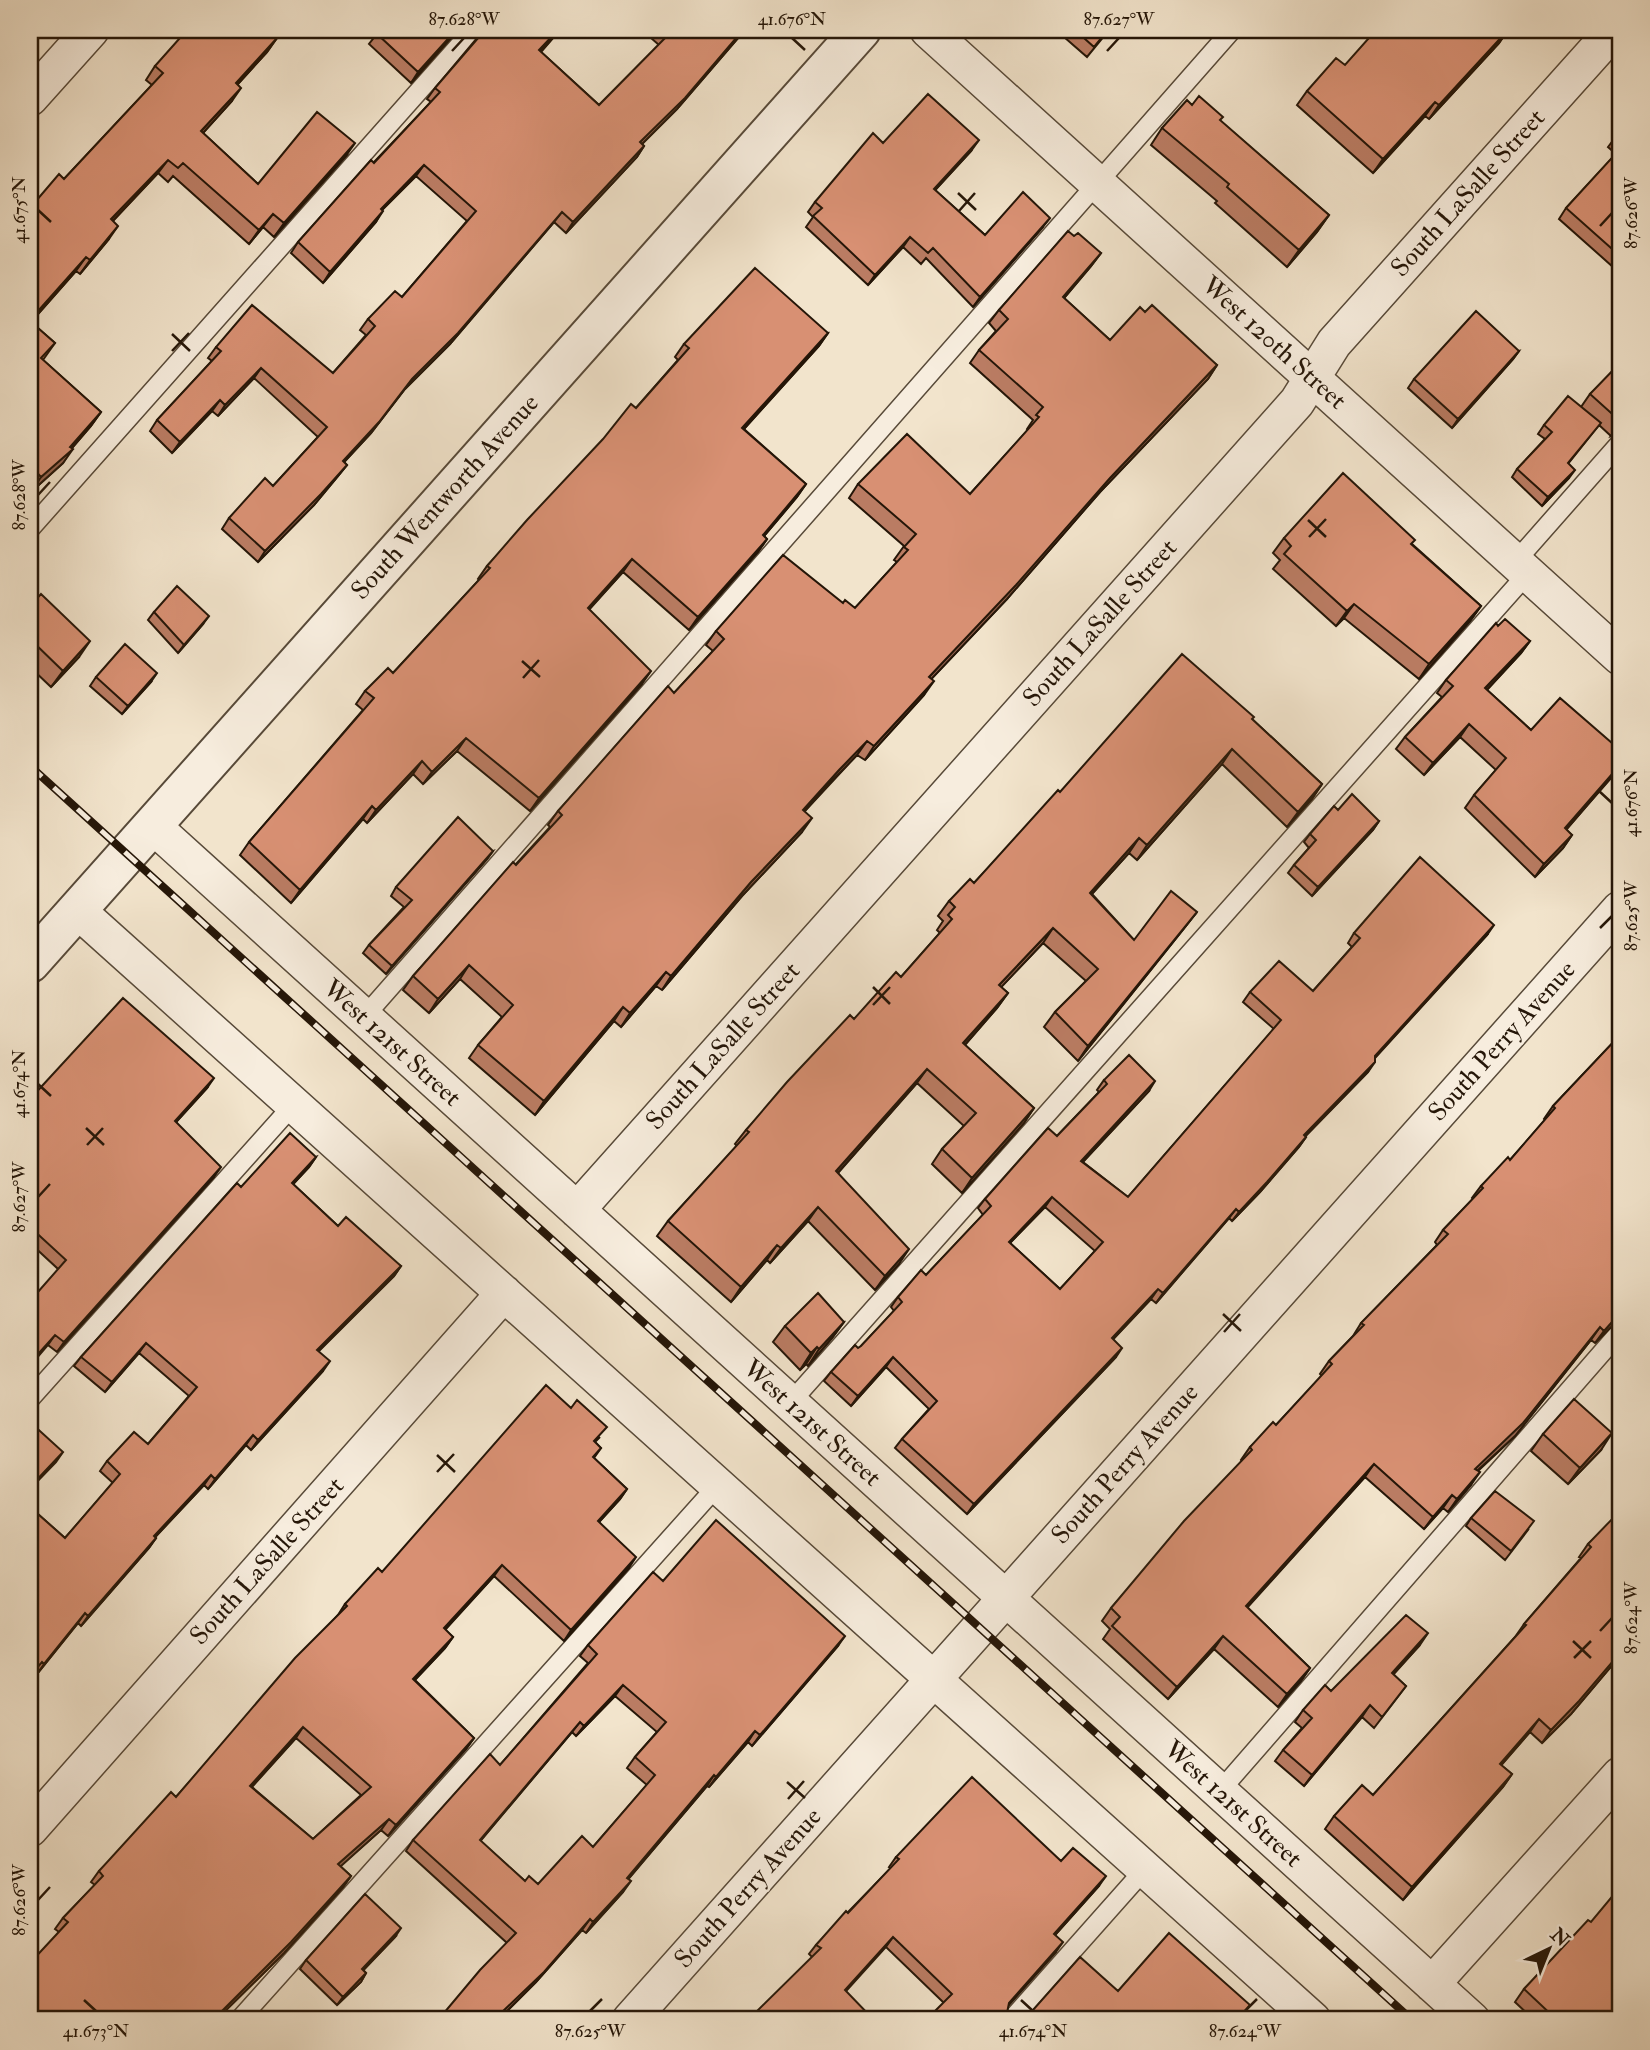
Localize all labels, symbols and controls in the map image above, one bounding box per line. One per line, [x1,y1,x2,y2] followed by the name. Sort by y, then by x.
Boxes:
[428,8,500,31] text: 87.628°W
[758,8,826,31] text: 41.676°N
[1084,8,1155,31] text: 87.627°W
[1384,102,1552,284] street label: South LaSalle Street
[8,176,31,244] text: 41.675°N
[1620,176,1643,249] text: 87.626°W
[1194,269,1353,416] street label: West 120th Street
[344,388,546,606] street label: South Wentworth Avenue
[8,459,31,531] text: 87.628°W
[1016,532,1184,714] street label: South LaSalle Street
[1620,769,1643,837] text: 41.676°N
[1620,880,1643,951] text: 87.625°W
[1422,954,1583,1128] street label: South Perry Avenue
[639,955,807,1137] street label: South LaSalle Street
[316,972,468,1113] street label: West 121st Street
[8,1050,31,1118] text: 41.674°N
[8,1161,31,1232] text: 87.627°W
[736,1352,888,1493] street label: West 121st Street
[1045,1377,1206,1551] street label: South Perry Avenue
[183,1470,351,1652] street label: South LaSalle Street
[1620,1581,1643,1654] text: 87.624°W
[1157,1733,1309,1874] street label: West 121st Street
[668,1801,829,1975] street label: South Perry Avenue
[8,1863,31,1936] text: 87.626°W
[1514,1913,1584,1983] north arrow
[1545,1922,1575,1953] text: N
[63,2020,129,2043] text: 41.673°N
[555,2020,626,2043] text: 87.625°W
[999,2020,1067,2043] text: 41.674°N
[1209,2020,1282,2043] text: 87.624°W

